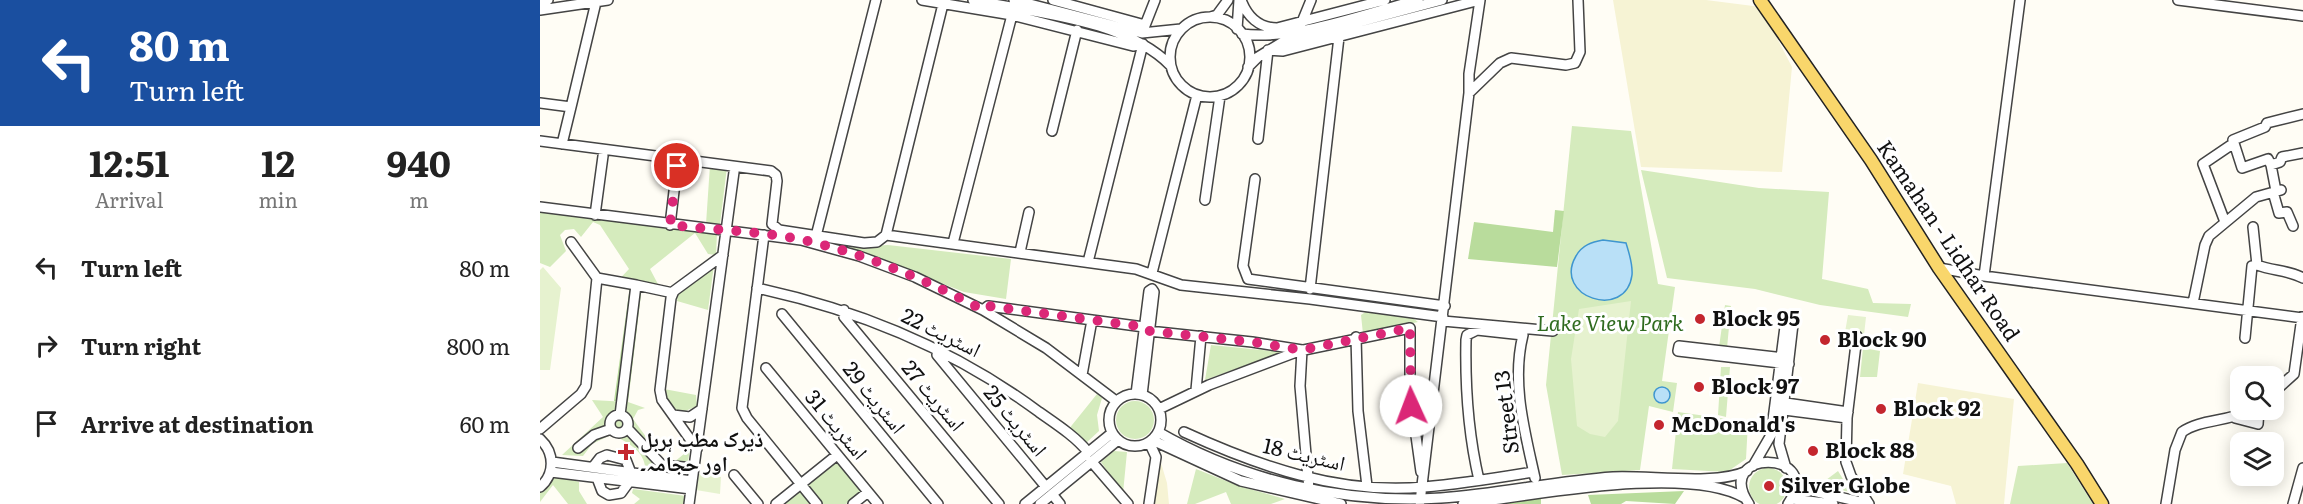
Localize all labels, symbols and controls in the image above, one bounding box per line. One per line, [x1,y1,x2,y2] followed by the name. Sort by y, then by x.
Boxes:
[129,12,230,74] text: 80 m
[30,24,108,102] icon: left
[129,69,244,109] text: Turn left
[1871,133,2029,346] street label: Kamahan - Lidhar Road
[89,135,169,188] text: 12:51
[261,135,295,188] text: 12
[387,135,451,188] text: 940
[651,140,702,191] pin
[660,149,693,182] icon: arrive
[95,184,163,214] text: Arrival
[258,184,298,214] text: min
[409,184,429,214] text: m
[30,251,63,284] icon: left
[81,251,182,284] text: Turn left
[459,251,510,284] text: 80 m
[897,298,987,363] street label: اسٹریٹ 22
[1712,301,1800,332] place label: Block 95
[1536,306,1684,337] park label: Lake View Park
[1693,312,1707,326] marker: Block 95
[1837,322,1927,353] place label: Block 90
[30,329,63,362] icon: right
[81,329,201,362] text: Turn right
[447,329,510,362] text: 800 m
[1818,333,1832,347] marker: Block 90
[896,352,974,437] street label: اسٹریٹ 27
[837,354,915,439] street label: اسٹریٹ 29
[2230,366,2284,486] map controls
[2230,366,2284,420] button: search
[1484,369,1525,456] street label: Street 13
[1711,369,1800,400] place label: Block 97
[1379,374,1443,438] position arrow
[978,377,1056,462] street label: اسٹریٹ 25
[1692,380,1706,394] marker: Block 97
[799,382,877,465] street label: اسٹریٹ 31
[1893,391,1981,422] place label: Block 92
[1874,402,1888,416] marker: Block 92
[30,407,63,440] icon: arrive
[81,407,314,440] text: Arrive at destination
[460,407,510,440] text: 60 m
[1671,407,1795,438] place label: McDonald's
[1652,418,1666,432] marker: McDonald's
[640,422,763,477] place label: ذیرک مطب ہربل اور حجامہ۔
[1260,428,1349,477] street label: اسٹریٹ 18
[2230,432,2284,486] button: layers
[1825,433,1915,464] place label: Block 88
[617,443,635,461] marker: ذیرک مطب ہربل اور حجامہ۔
[1806,444,1820,458] marker: Block 88
[1781,468,1910,499] place label: Silver Globe
[1762,479,1776,493] marker: Silver Globe

